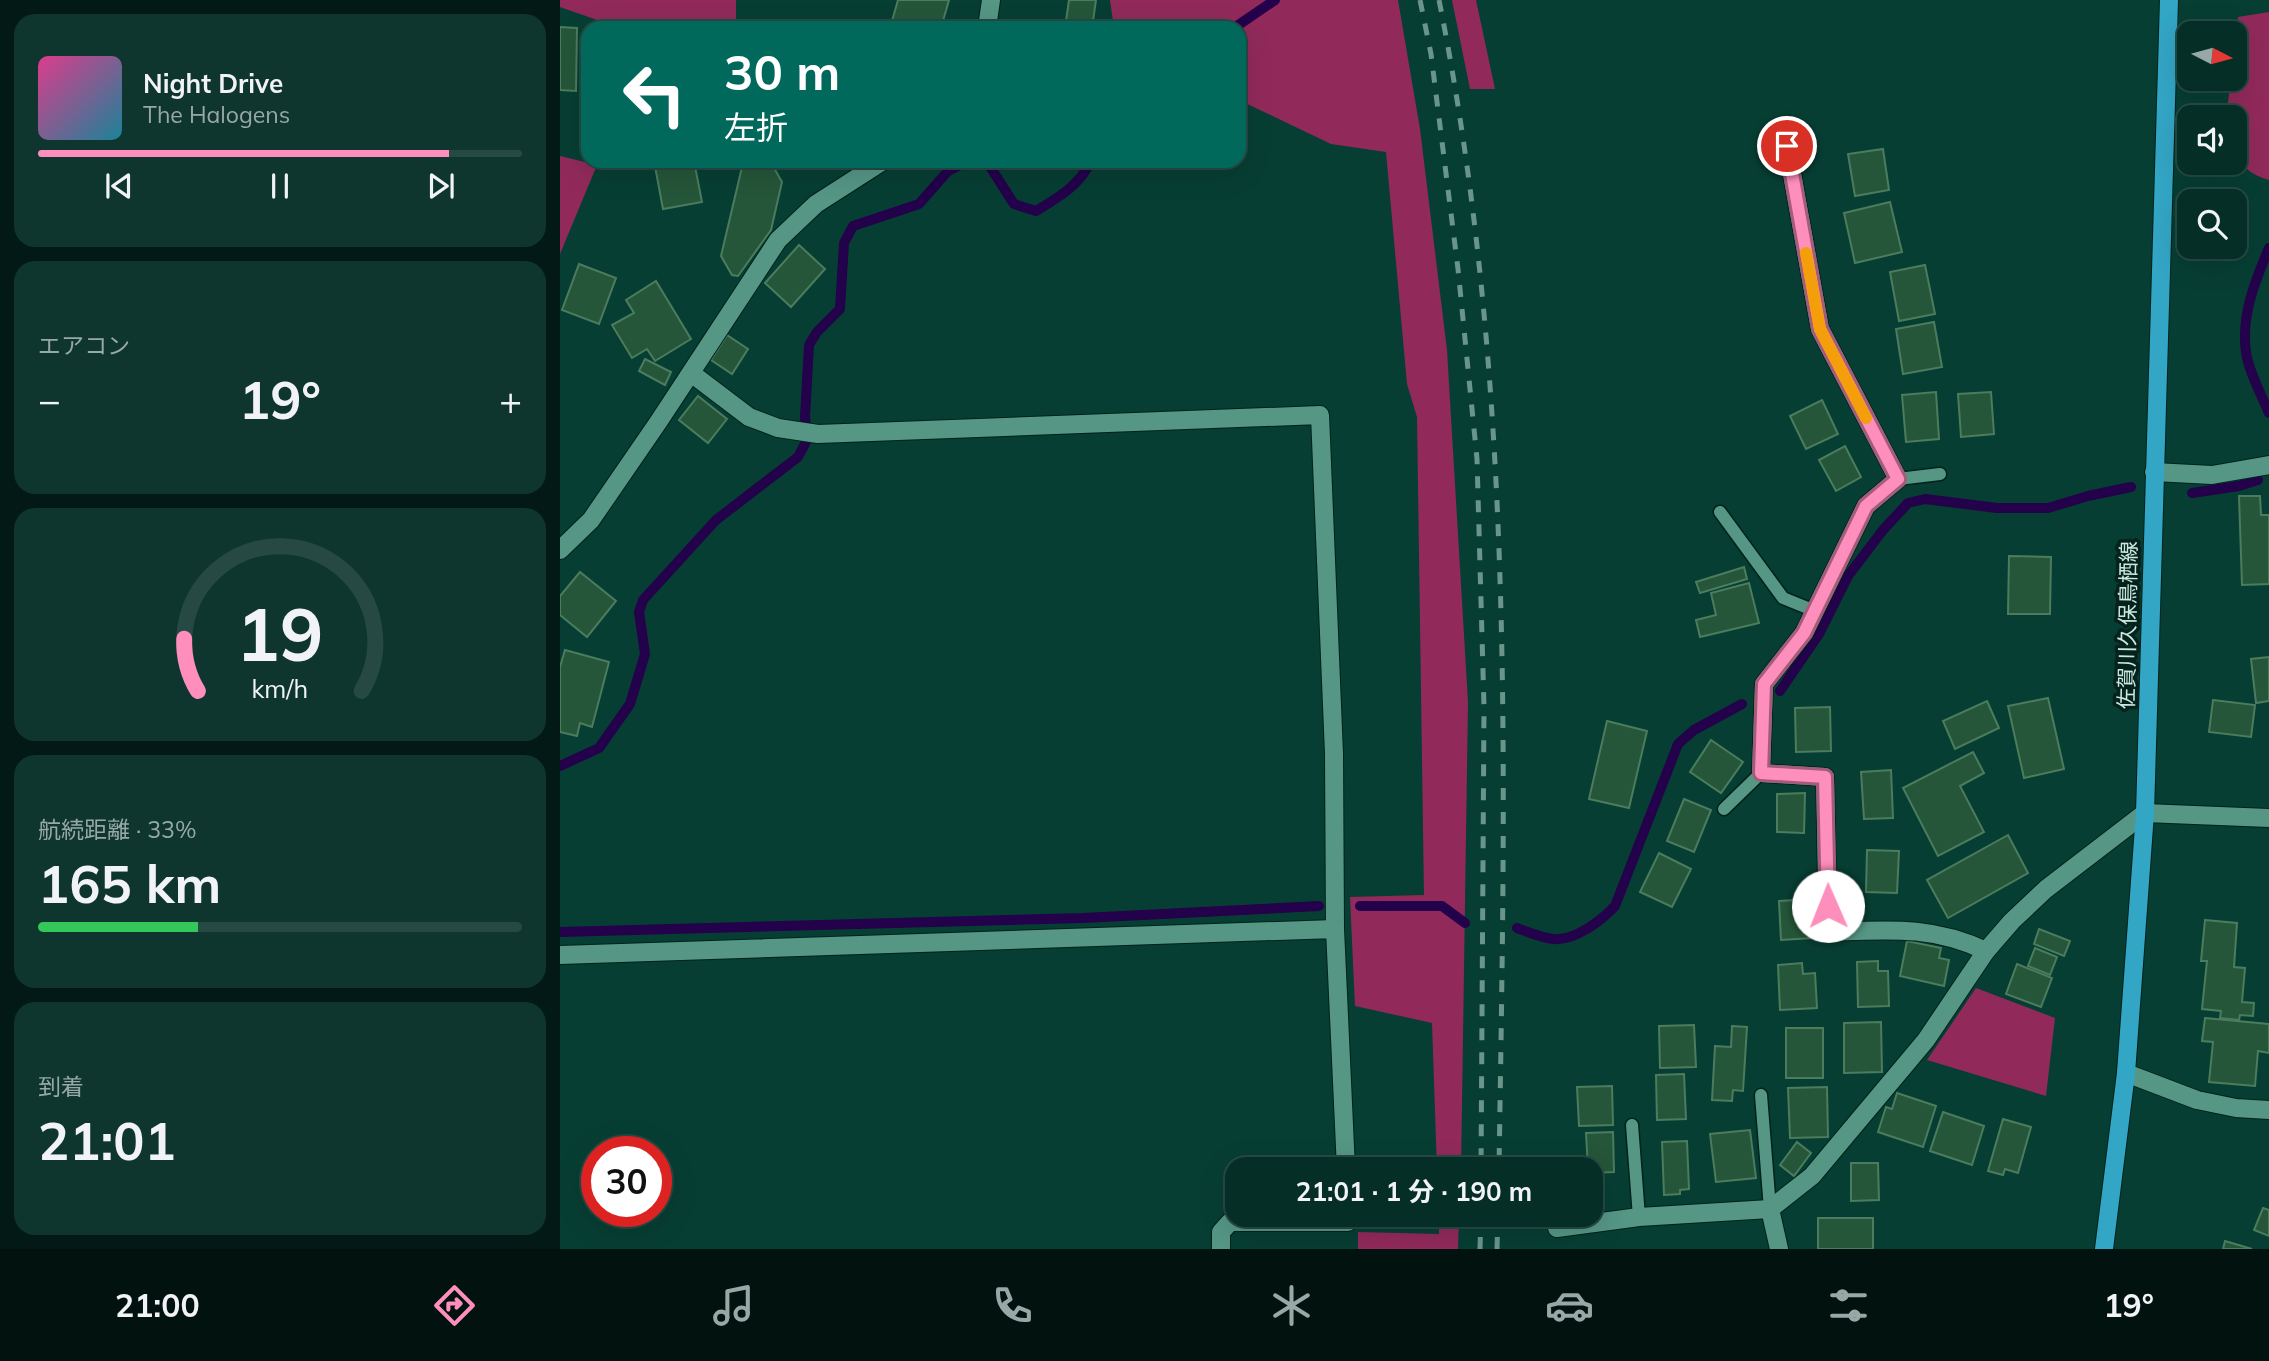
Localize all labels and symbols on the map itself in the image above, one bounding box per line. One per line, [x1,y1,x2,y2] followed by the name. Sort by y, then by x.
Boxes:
[2177,21,2247,91] north arrow
[1757,116,1817,176] pin
[2113,541,2141,709] street label: 佐賀川久保鳥栖線
[1791,869,1865,943] position arrow
[581,1136,672,1227] speed limit sign: 30

